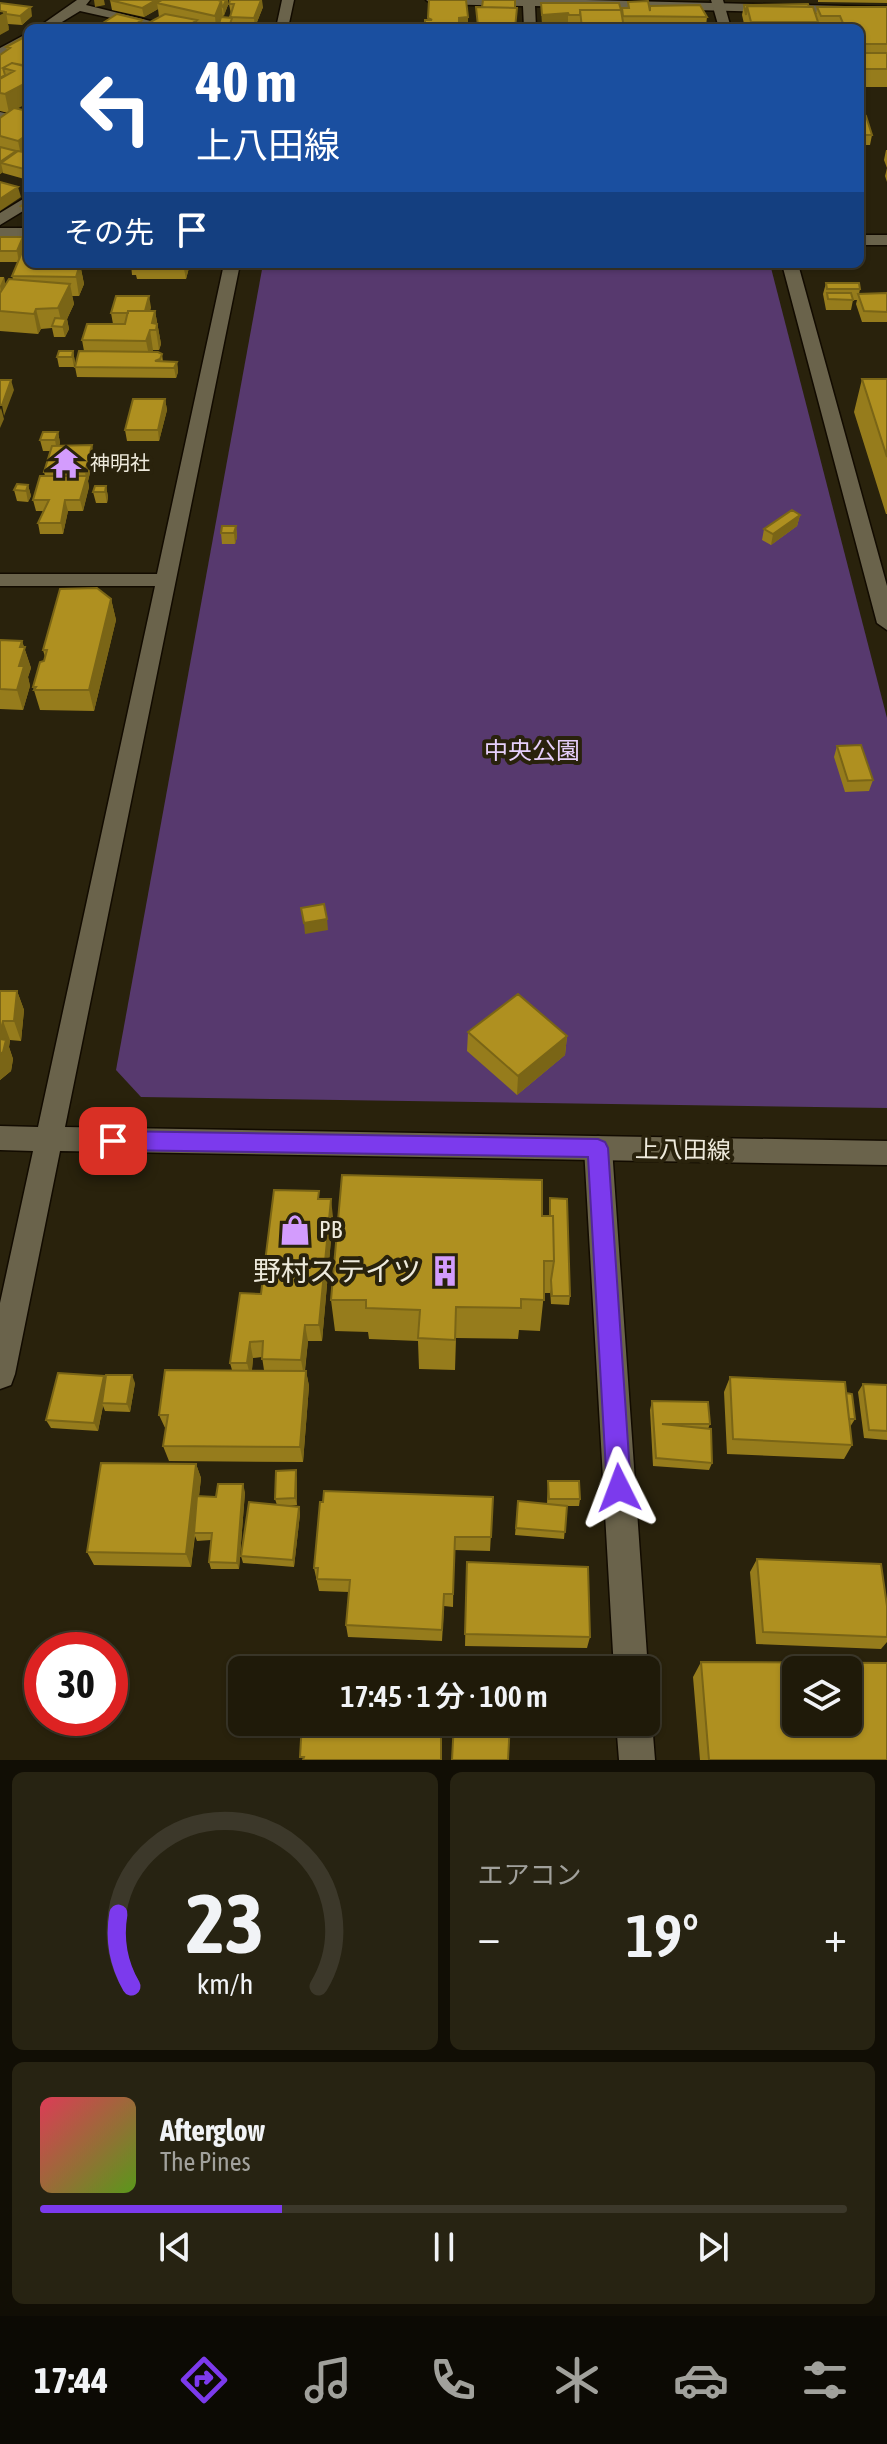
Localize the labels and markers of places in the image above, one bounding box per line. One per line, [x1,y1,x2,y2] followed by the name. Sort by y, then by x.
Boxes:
[49,446,83,480] temple icon: 神明社
[90,451,150,474] place label: 神明社
[79,1107,147,1175] pin
[278,1213,312,1247] shop icon: PB
[319,1216,343,1243] place label: PB
[428,1254,462,1288] building icon: 野村ステイツ
[253,1255,421,1287] place label: 野村ステイツ

